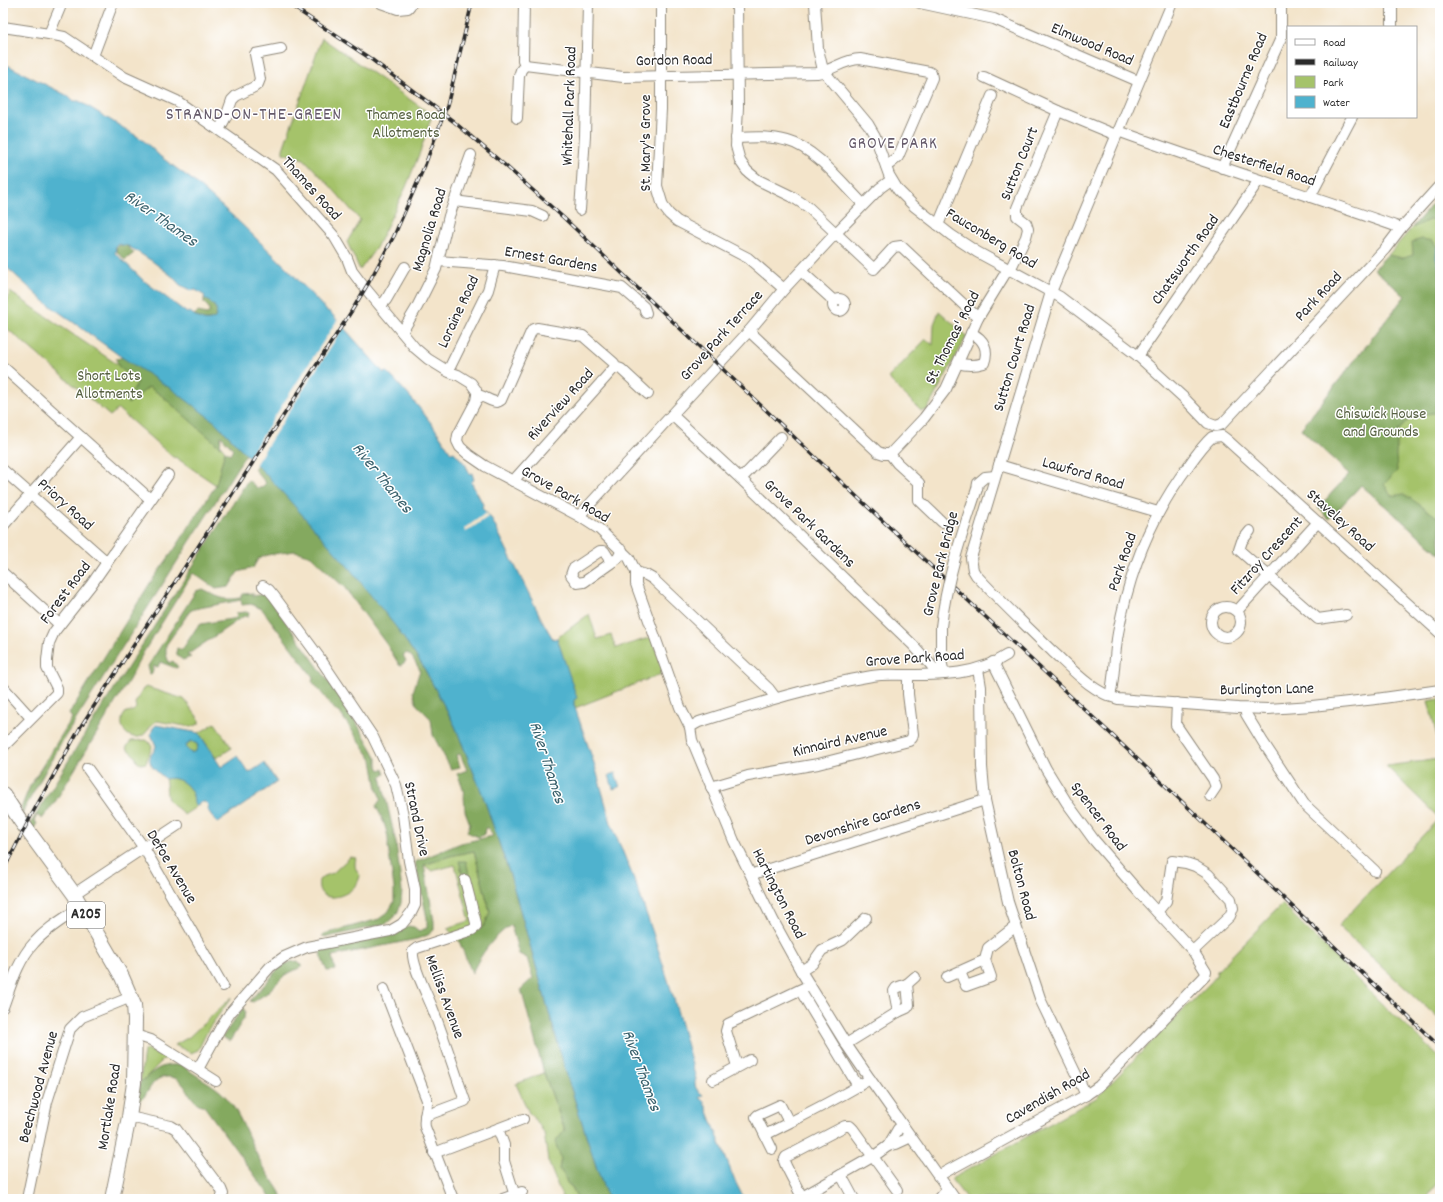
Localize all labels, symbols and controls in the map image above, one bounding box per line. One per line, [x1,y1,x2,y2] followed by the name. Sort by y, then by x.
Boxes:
[1047,17,1137,73] street label: Elmwood Road
[1287,26,1417,118] legend
[1213,29,1275,133] street label: Eastbourne Road
[1323,35,1345,52] text: Road
[556,46,584,166] street label: Whitehall Park Road
[635,49,713,73] street label: Gordon Road
[1323,55,1359,72] text: Railway
[1323,75,1344,92] text: Park
[635,95,658,191] street label: St. Mary's Grove
[1323,95,1350,112] text: Water
[166,103,342,128] district label: STRAND-ON-THE-GREEN
[366,104,446,145] park label: Thames Road Allotments
[995,124,1045,204] street label: Sutton Court
[848,133,938,157] district label: GROVE PARK
[1209,138,1319,194] street label: Chesterfield Road
[276,152,346,226] street label: Thames Road
[406,185,454,275] street label: Magnolia Road
[118,186,202,255] water label: River Thames
[941,203,1041,275] street label: Fauconberg Road
[1146,210,1226,310] street label: Chatsworth Road
[503,241,600,280] street label: Ernest Gardens
[1290,267,1348,327] street label: Park Road
[432,272,486,352] street label: Loraine Road
[675,285,769,387] street label: Grove Park Terrace
[920,287,986,389] street label: St. Thomas' Road
[988,301,1042,415] street label: Sutton Court Road
[522,364,600,446] street label: Riverview Road
[75,365,143,406] park label: Short Lots Allotments
[1336,403,1426,444] park label: Chiswick House and Grounds
[345,438,418,520] water label: River Thames
[1039,451,1127,497] street label: Lawford Road
[516,460,614,530] street label: Grove Park Road
[32,473,98,537] street label: Priory Road
[758,474,860,574] street label: Grove Park Gardens
[1301,484,1379,558] street label: Staveley Road
[917,509,965,619] street label: Grove Park Bridge
[1225,511,1309,601] street label: Fitzroy Crescent
[1102,529,1144,595] street label: Park Road
[35,557,97,629] street label: Forest Road
[865,644,965,674] street label: Grove Park Road
[1220,678,1314,702] street label: Burlington Lane
[521,719,571,808] water label: River Thames
[790,720,890,764] street label: Kinnaird Avenue
[1064,777,1132,857] street label: Spencer Road
[397,780,435,858] street label: Strand Drive
[802,793,924,853] street label: Devonshire Gardens
[140,826,202,908] street label: Defoe Avenue
[745,845,811,943] street label: Hartington Road
[1001,847,1041,923] street label: Bolton Road
[67,902,105,928] road number: A205
[418,952,470,1042] street label: Melliss Avenue
[614,1027,666,1116] water label: River Thames
[13,1029,65,1145] street label: Beechwood Avenue
[92,1062,128,1152] street label: Mortlake Road
[1001,1063,1095,1131] street label: Cavendish Road

